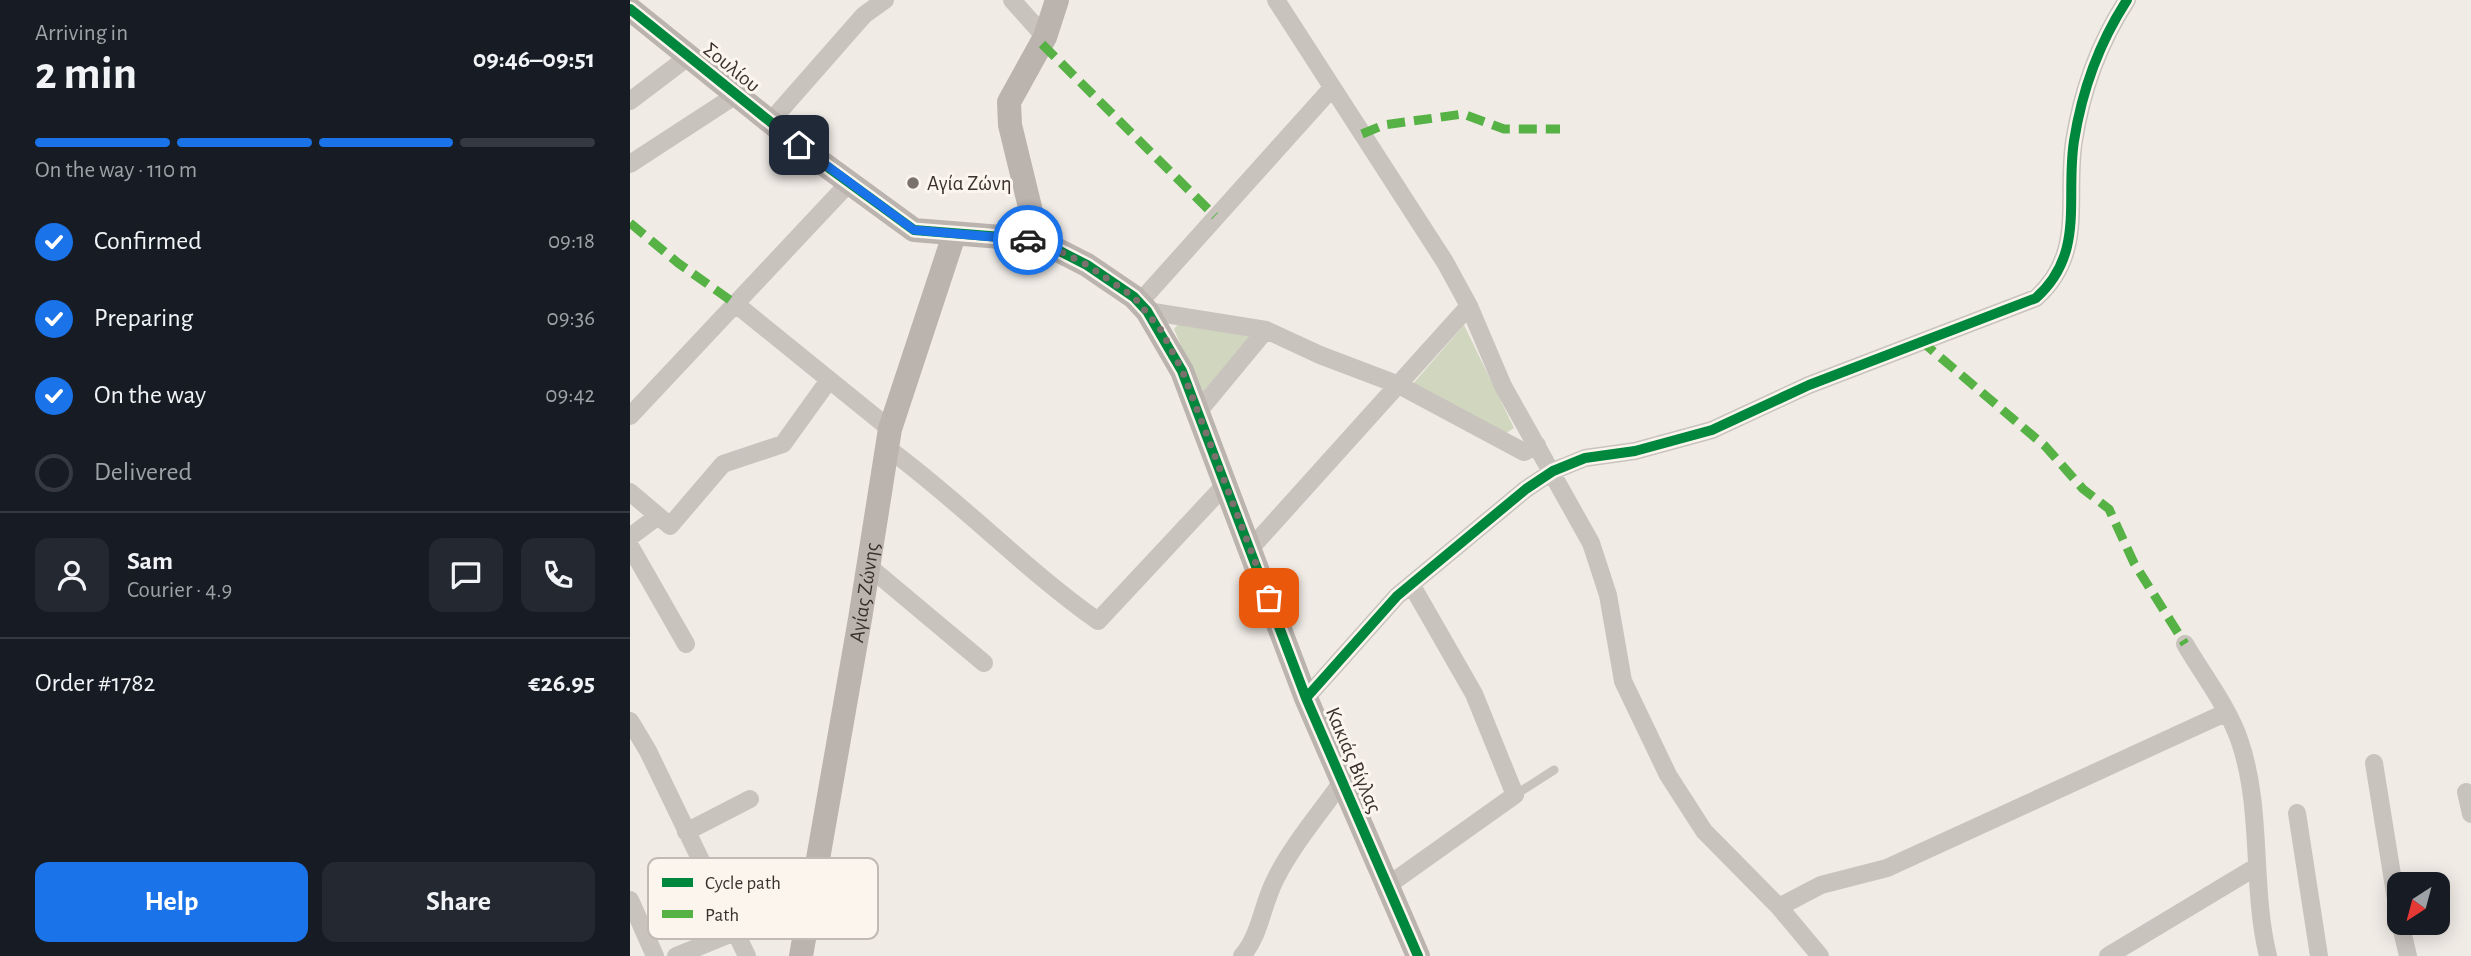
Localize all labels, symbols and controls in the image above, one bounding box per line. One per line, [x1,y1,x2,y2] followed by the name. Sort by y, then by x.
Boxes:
[35,22,128,45] text: Arriving in
[699,39,764,96] street label: Σουλίου
[473,46,595,72] text: 09:46–09:51
[35,51,137,97] text: 2 min
[769,115,829,175] pin
[780,126,818,164] icon: home
[35,159,197,182] text: On the way · 110 m
[927,173,1012,194] place label: Αγία Ζώνη
[905,175,921,191] marker: Αγία Ζώνη
[993,205,1063,275] courier
[1009,221,1047,259] icon: car
[35,223,73,261] icon: check
[94,228,202,254] text: Confirmed
[548,230,595,253] text: 09:18
[35,300,73,338] icon: check
[94,305,193,331] text: Preparing
[546,307,595,330] text: 09:36
[35,377,73,415] icon: check
[94,382,206,408] text: On the way
[545,384,595,407] text: 09:42
[94,459,192,485] text: Delivered
[35,538,109,612] button: person
[429,538,503,612] button: chat
[521,538,595,612] button: phone
[846,541,883,644] street label: Αγίας Ζώνης
[127,548,173,574] text: Sam
[1239,568,1299,628] pin
[127,579,232,602] text: Courier · 4.9
[1250,579,1288,617] icon: bag
[35,670,155,696] text: Order #1782
[528,670,595,696] text: €26.95
[1322,704,1385,816] street label: Κακιάς Βίγλας
[648,858,878,939] legend
[35,862,308,942] button: Help
[322,862,595,942] button: Share
[2387,872,2450,934] north arrow
[2387,872,2450,935] map controls
[705,874,781,893] text: Cycle path
[705,906,739,925] text: Path

